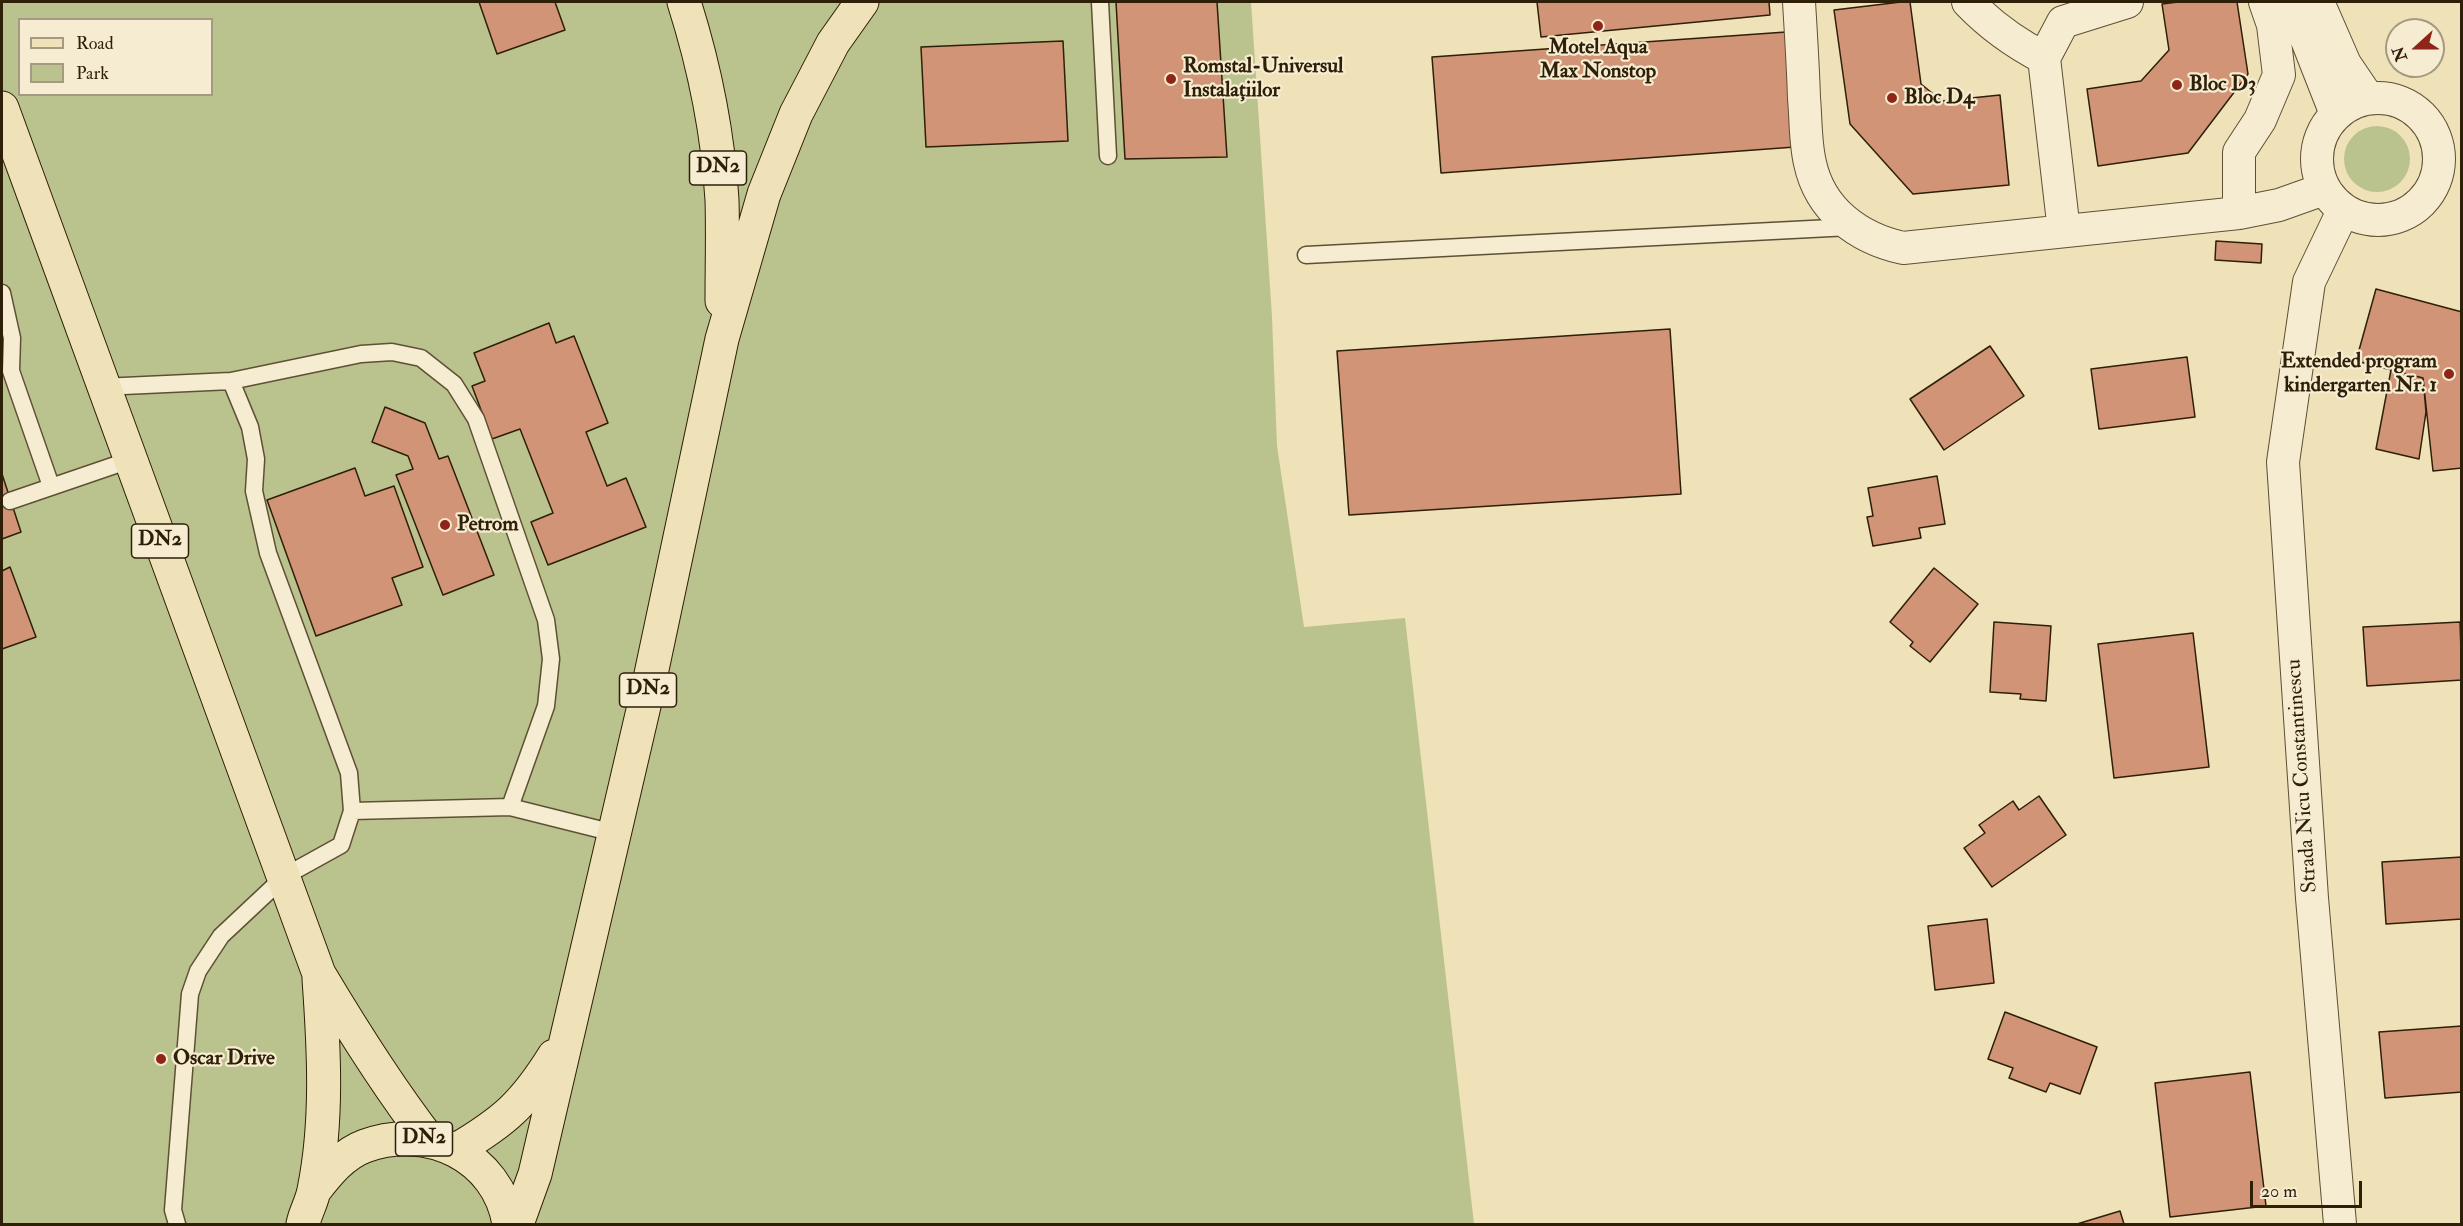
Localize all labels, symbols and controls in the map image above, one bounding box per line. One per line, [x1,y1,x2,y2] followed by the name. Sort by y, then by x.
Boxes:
[18,18,213,96] legend
[2385,18,2445,78] north arrow
[1591,19,1605,33] marker: Motel Aqua Max Nonstop
[76,32,114,55] text: Road
[1540,35,1656,85] place label: Motel Aqua Max Nonstop
[2388,43,2412,64] text: N
[1183,54,1343,104] place label: Romstal-Universul Instalațiilor
[76,62,109,85] text: Park
[1164,72,1178,86] marker: Romstal-Universul Instalațiilor
[2189,72,2256,98] place label: Bloc D3
[2170,78,2184,92] marker: Bloc D3
[1904,85,1974,111] place label: Bloc D4
[1885,91,1899,105] marker: Bloc D4
[690,151,746,185] road number: DN2
[2281,349,2437,399] place label: Extended program kindergarten Nr. 1
[2442,367,2456,381] marker: Extended program kindergarten Nr. 1
[457,512,518,538] place label: Petrom
[438,518,452,532] marker: Petrom
[132,524,188,558] road number: DN2
[2282,658,2324,894] street label: Strada Nicu Constantinescu
[620,673,676,707] road number: DN2
[173,1046,275,1072] place label: Oscar Drive
[154,1052,168,1066] marker: Oscar Drive
[396,1122,452,1156] road number: DN2
[2253,1169,2366,1207] scale bar
[2261,1180,2297,1203] text: 20 m

